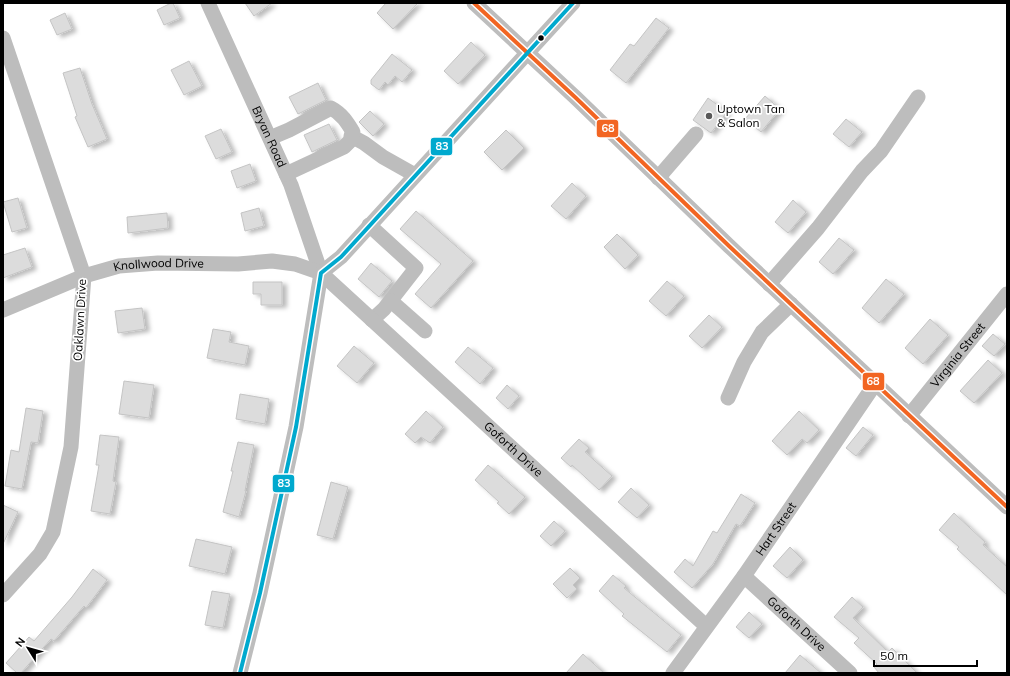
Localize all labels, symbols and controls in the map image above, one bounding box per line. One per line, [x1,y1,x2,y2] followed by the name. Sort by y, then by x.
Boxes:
[536,33,546,43] unlabelled marker
[717,101,785,130] place label: Uptown Tan & Salon
[249,103,290,170] street label: Bryan Road
[704,111,714,121] marker: Uptown Tan & Salon
[596,119,619,138] line badge: 68
[601,121,615,135] text: 68
[430,137,453,156] line badge: 83
[435,139,449,153] text: 83
[111,255,204,274] street label: Knollwood Drive
[70,279,89,361] street label: Oaklawn Drive
[927,319,988,390] street label: Virginia Street
[862,372,885,391] line badge: 68
[866,374,880,388] text: 68
[481,418,546,480] street label: Goforth Drive
[272,474,295,493] line badge: 83
[277,476,291,490] text: 83
[752,499,799,558] street label: Hart Street
[764,593,829,654] street label: Goforth Drive
[8,628,48,668] north arrow
[12,634,28,650] text: N
[874,642,977,668] scale bar
[880,648,908,663] text: 50 m

